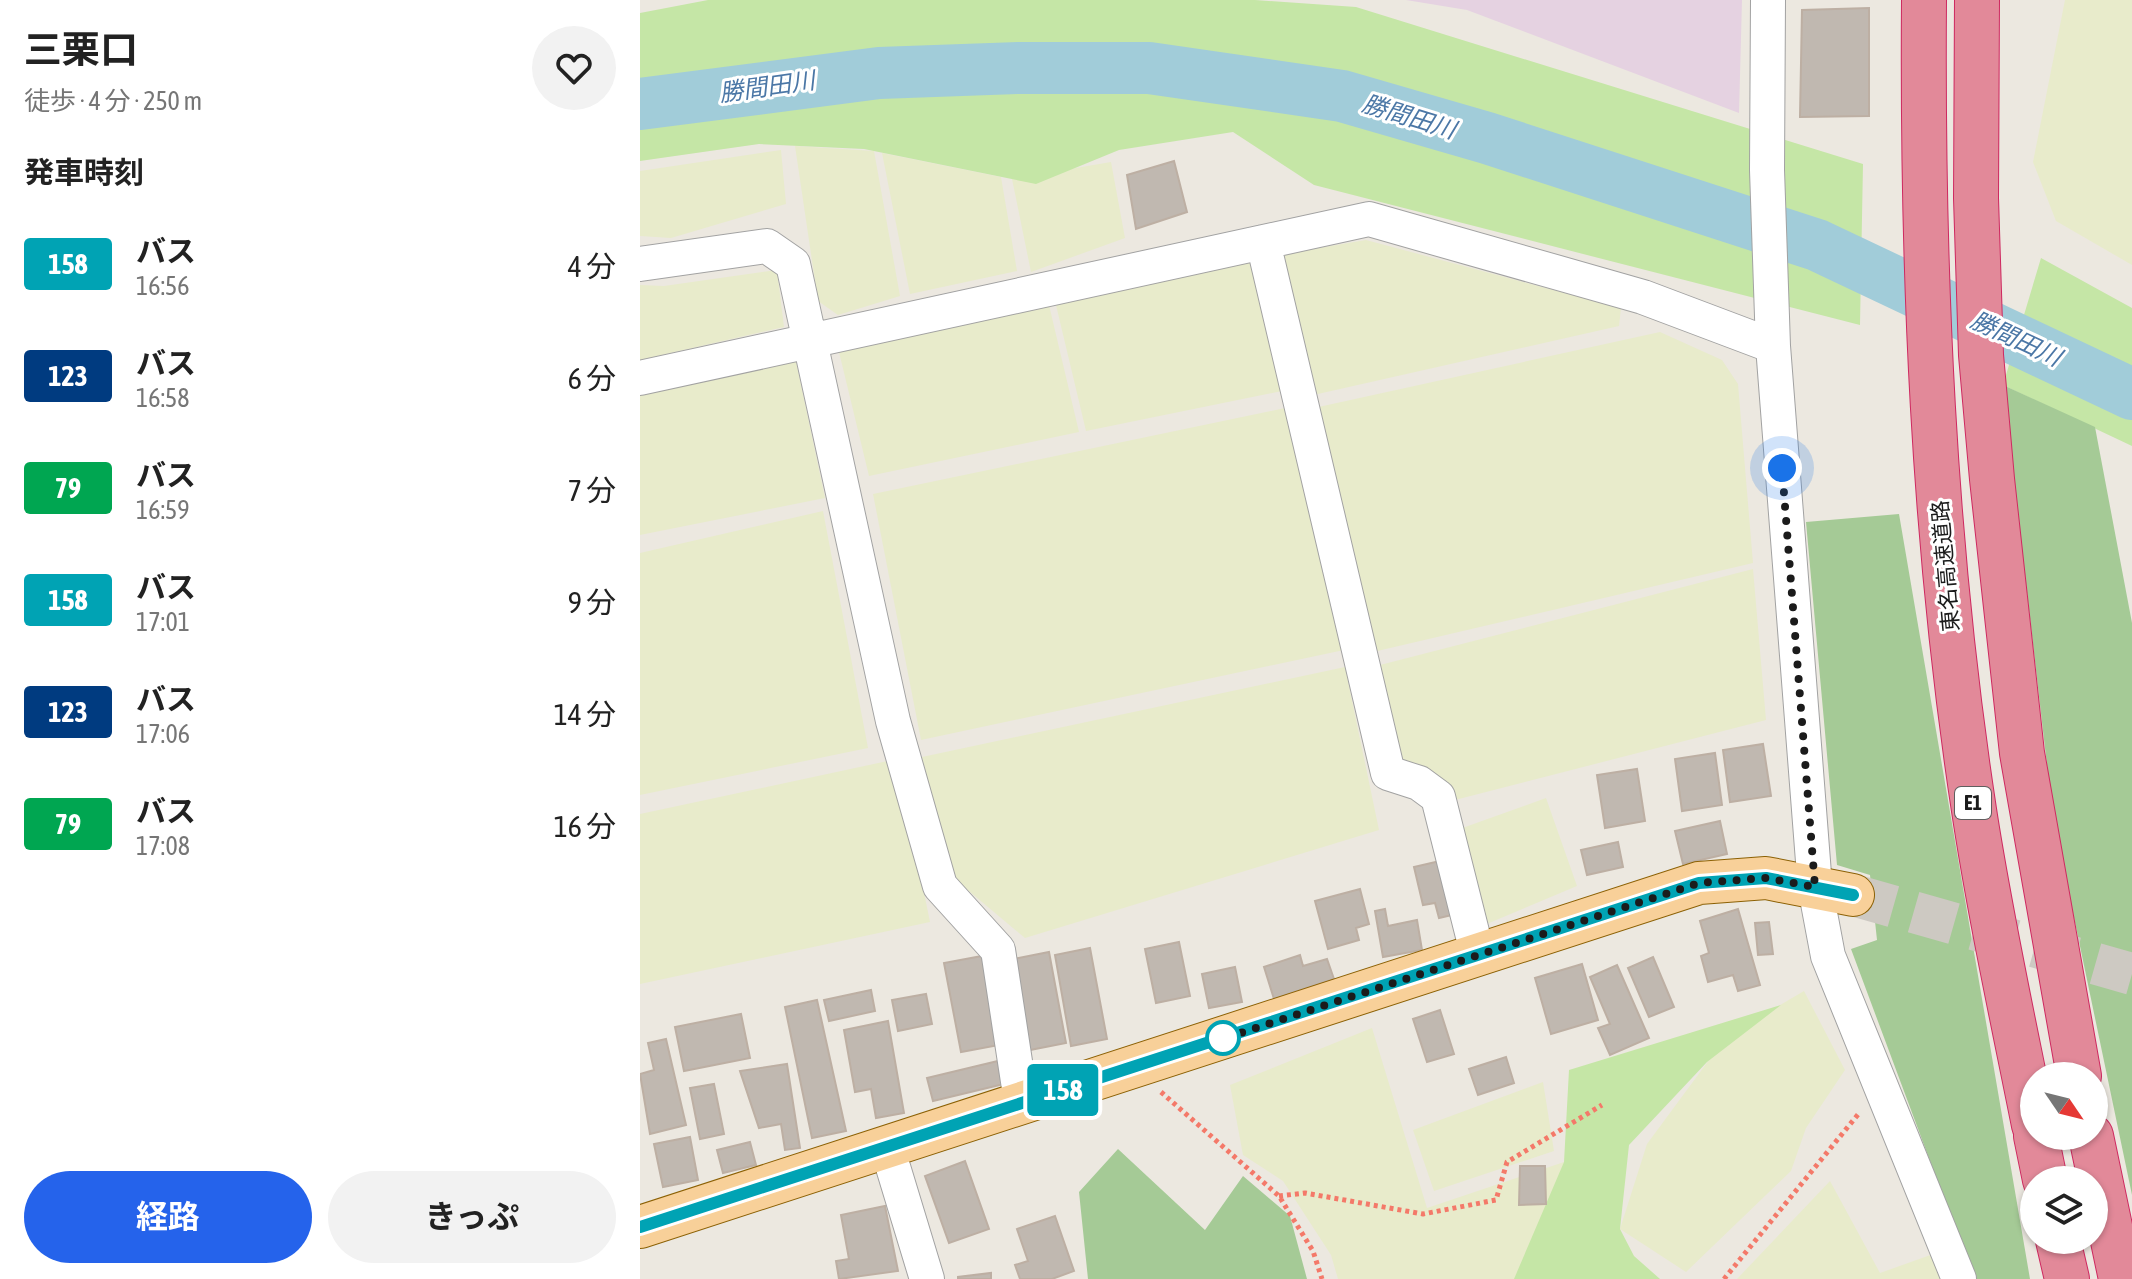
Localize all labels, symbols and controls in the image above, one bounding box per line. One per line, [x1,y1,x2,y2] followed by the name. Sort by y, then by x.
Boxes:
[532,26,616,110] button: heart
[24,28,138,71] text: 三栗口
[718,66,819,107] water label: 勝間田川
[24,86,202,116] text: 徒歩 · 4 分 · 250 m
[1359,90,1462,144] water label: 勝間田川
[24,155,144,189] text: 発車時刻
[136,234,196,268] text: バス
[48,248,88,280] text: 158
[568,249,616,283] text: 4 分
[136,271,190,301] text: 16:56
[1967,306,2068,372] water label: 勝間田川
[136,346,196,380] text: バス
[48,360,88,392] text: 123
[568,361,616,395] text: 6 分
[136,383,190,413] text: 16:58
[1762,448,1802,488] your location
[136,458,196,492] text: バス
[55,472,81,504] text: 79
[568,473,616,507] text: 7 分
[136,495,190,525] text: 16:59
[1926,499,1964,633] street label: 東名高速道路
[136,570,196,604] text: バス
[48,584,88,616] text: 158
[568,585,616,619] text: 9 分
[136,607,190,637] text: 17:01
[136,682,196,716] text: バス
[48,696,88,728] text: 123
[554,697,616,731] text: 14 分
[136,719,190,749] text: 17:06
[1955,787,1991,819] road number: E1
[136,794,196,828] text: バス
[55,808,81,840] text: 79
[554,809,616,843] text: 16 分
[136,831,190,861] text: 17:08
[1206,1021,1240,1055] unlabelled marker
[2020,1062,2108,1150] north arrow
[2020,1062,2108,1254] map controls
[1017,1064,1109,1116] line badge: 158
[1043,1074,1083,1106] text: 158
[2020,1166,2108,1254] button: layers
[24,1171,312,1263] button: 経路
[328,1171,616,1263] button: きっぷ

